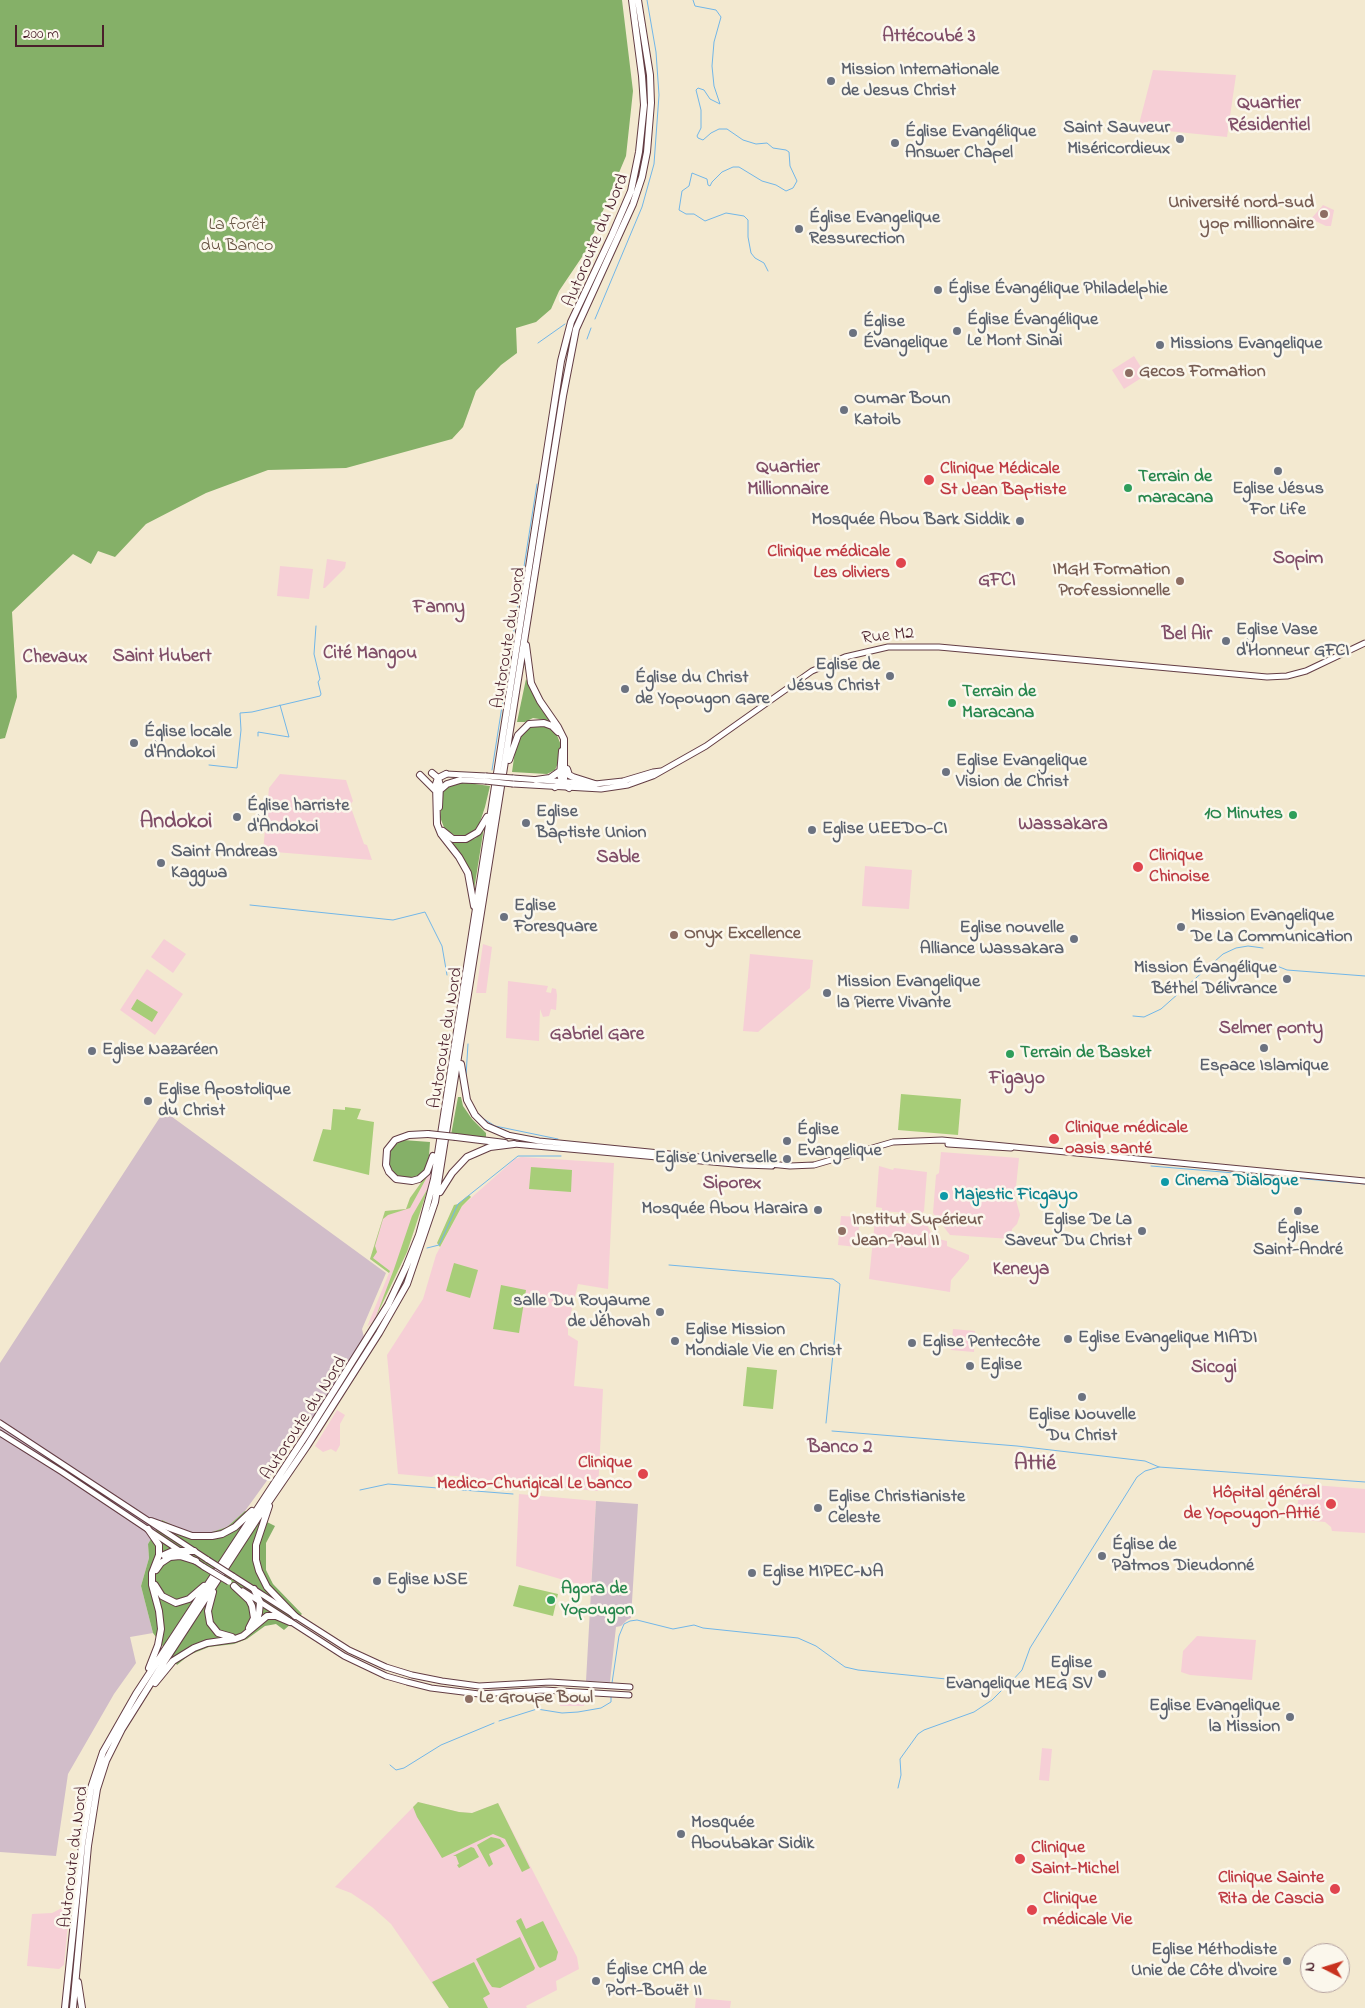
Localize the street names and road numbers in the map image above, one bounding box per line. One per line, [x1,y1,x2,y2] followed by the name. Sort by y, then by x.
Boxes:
[559,171,635,311] street label: Autoroute du Nord
[488,566,532,710] street label: Autoroute du Nord
[861,624,915,650] street label: Rue M2
[425,966,469,1110] street label: Autoroute du Nord
[257,1353,353,1485] street label: Autoroute du Nord
[56,1785,94,1929] street label: Autoroute du Nord

